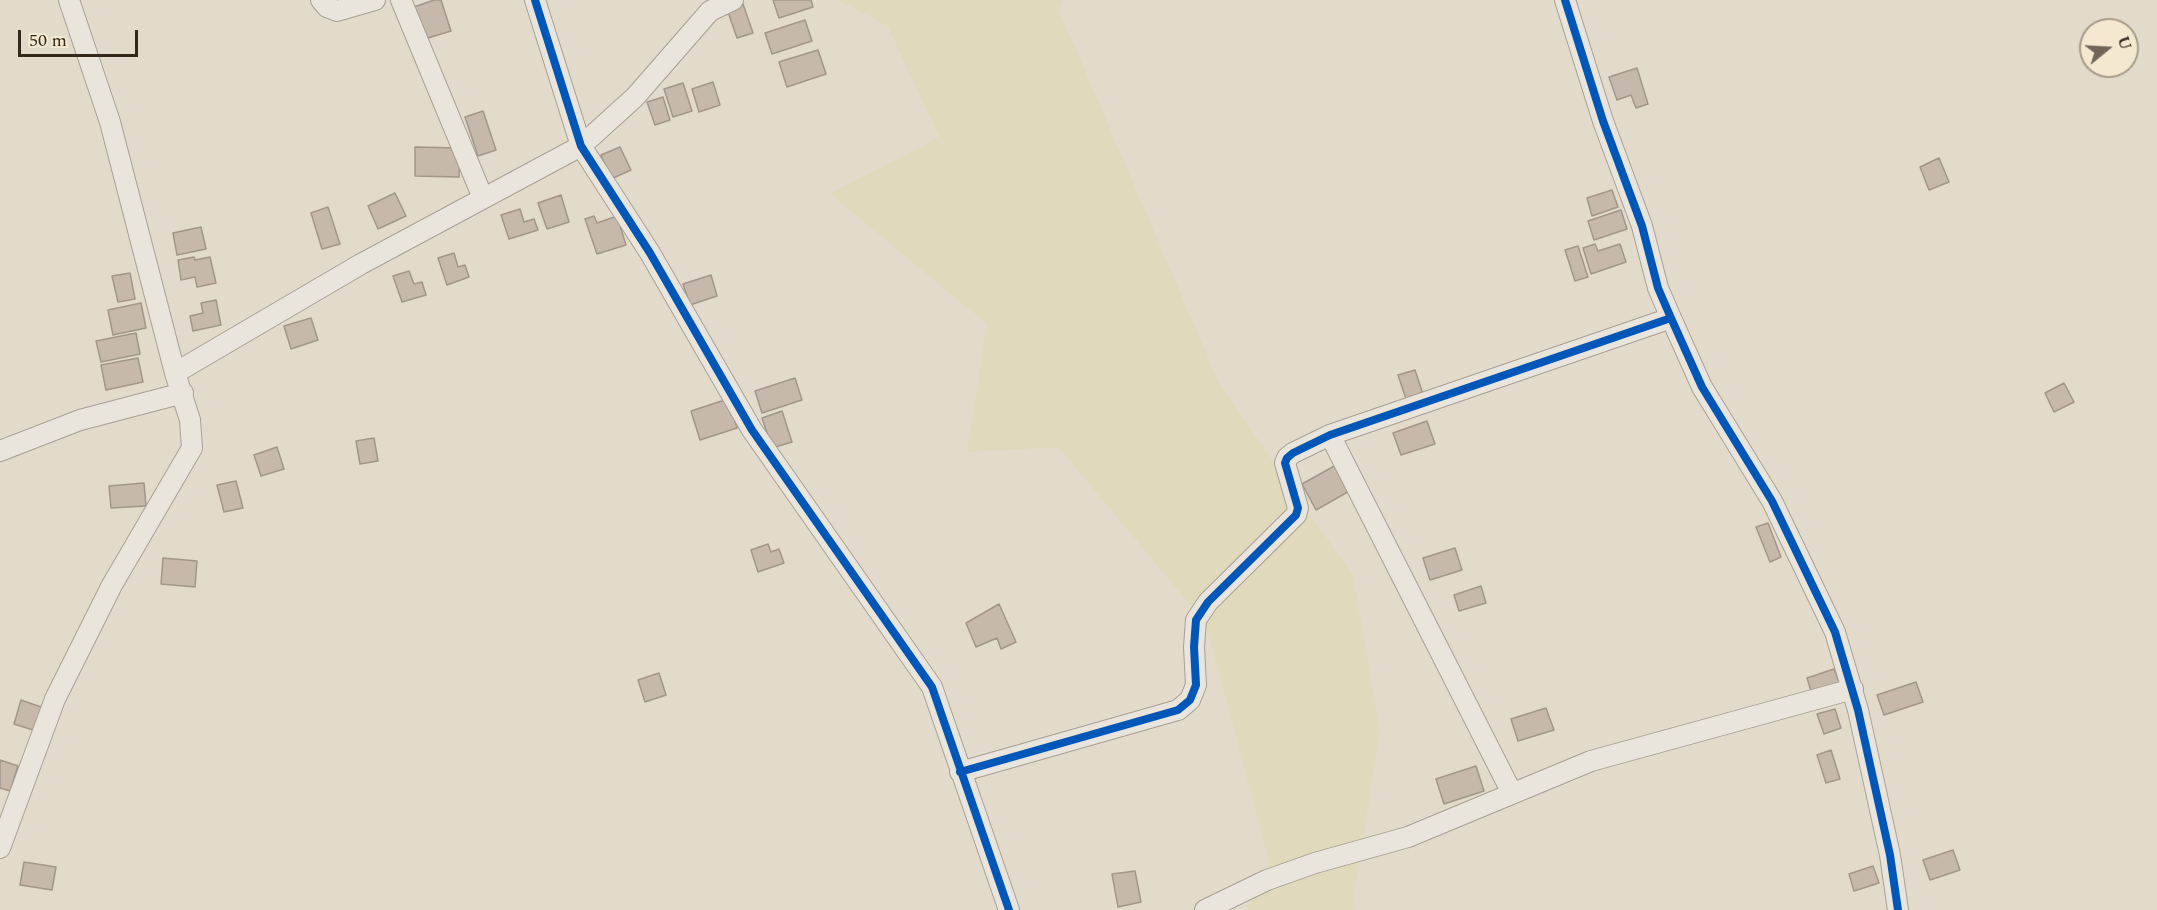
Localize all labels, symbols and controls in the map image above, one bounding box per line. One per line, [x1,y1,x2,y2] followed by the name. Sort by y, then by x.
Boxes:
[21,18,141,56] scale bar
[2079,18,2139,78] north arrow
[29,27,67,54] text: 50 m
[2111,33,2138,53] text: U

